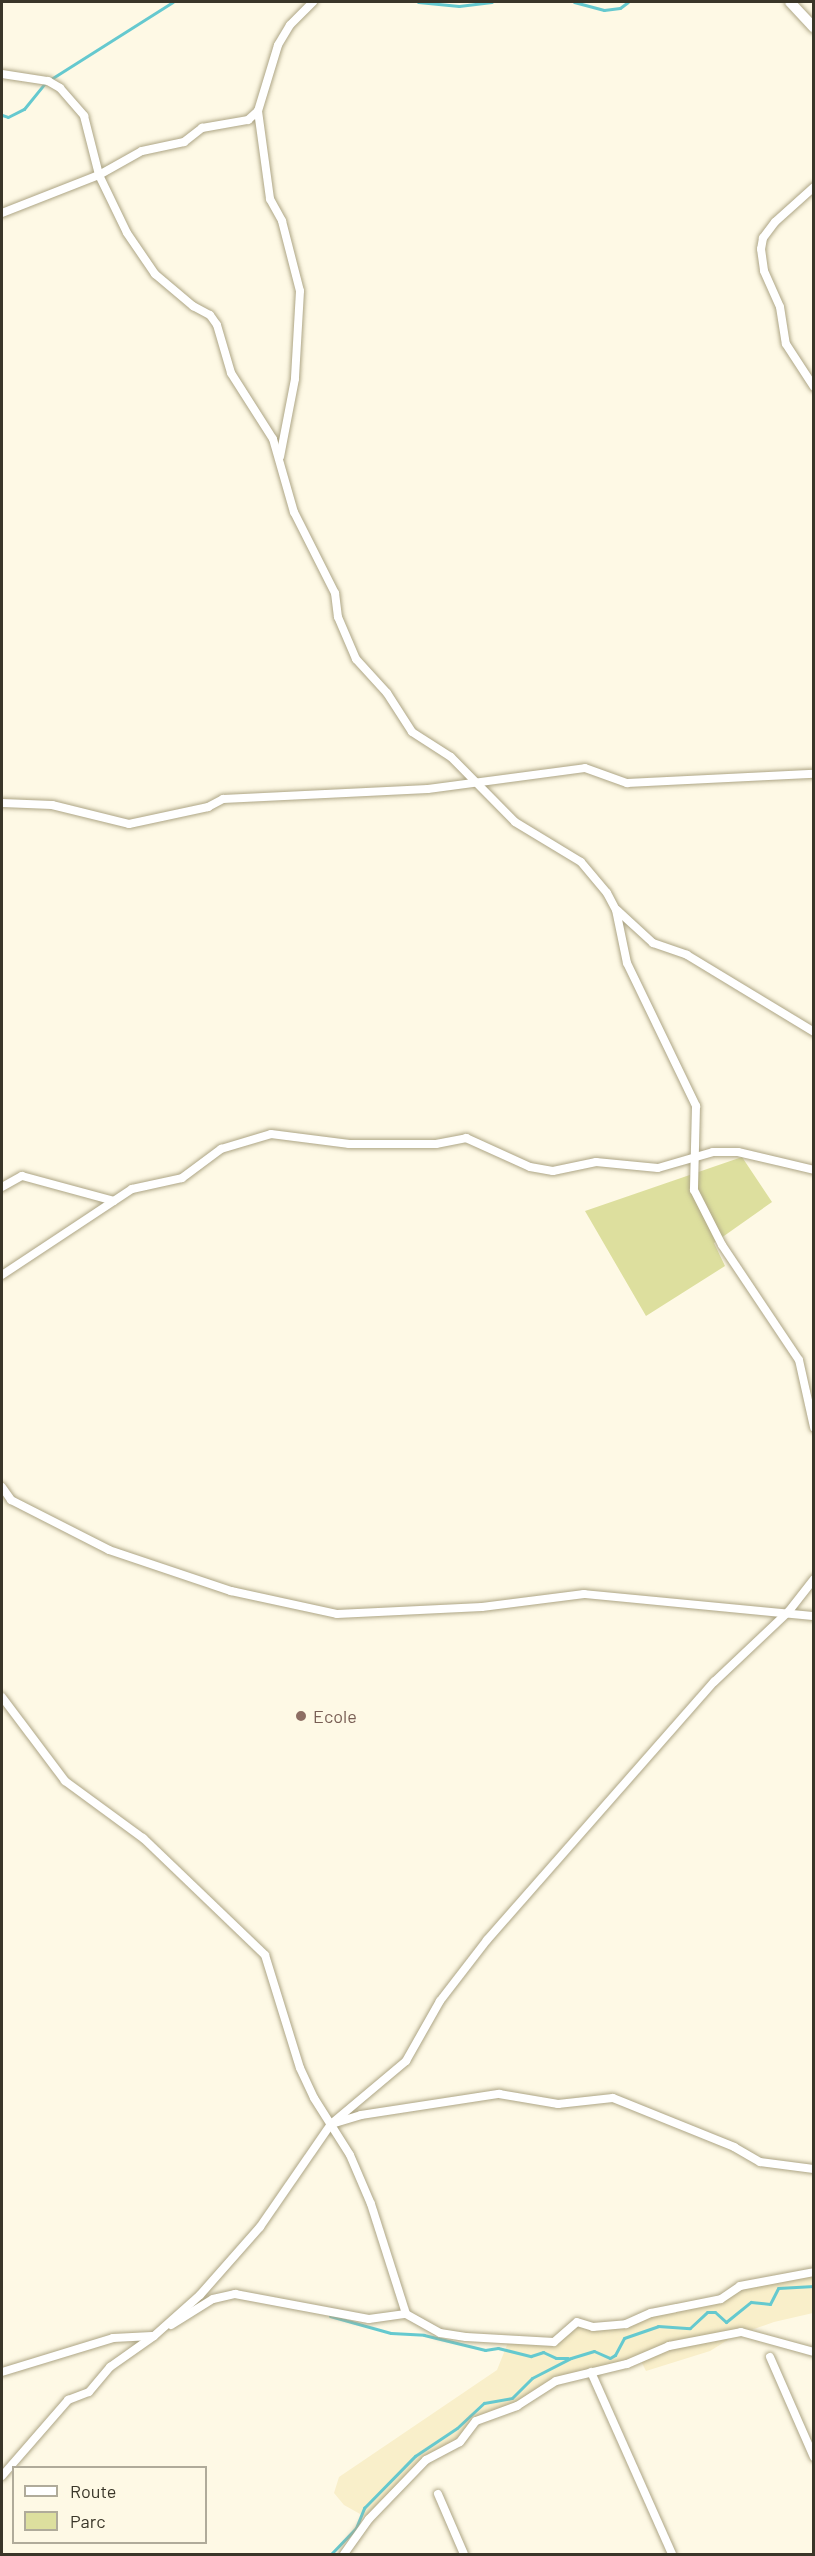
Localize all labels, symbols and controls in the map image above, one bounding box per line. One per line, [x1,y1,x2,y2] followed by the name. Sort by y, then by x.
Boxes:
[313,1705,357,1727] place label: Ecole
[294,1709,308,1723] marker: Ecole
[12,2466,207,2544] legend
[70,2480,116,2502] text: Route
[70,2510,106,2532] text: Parc

